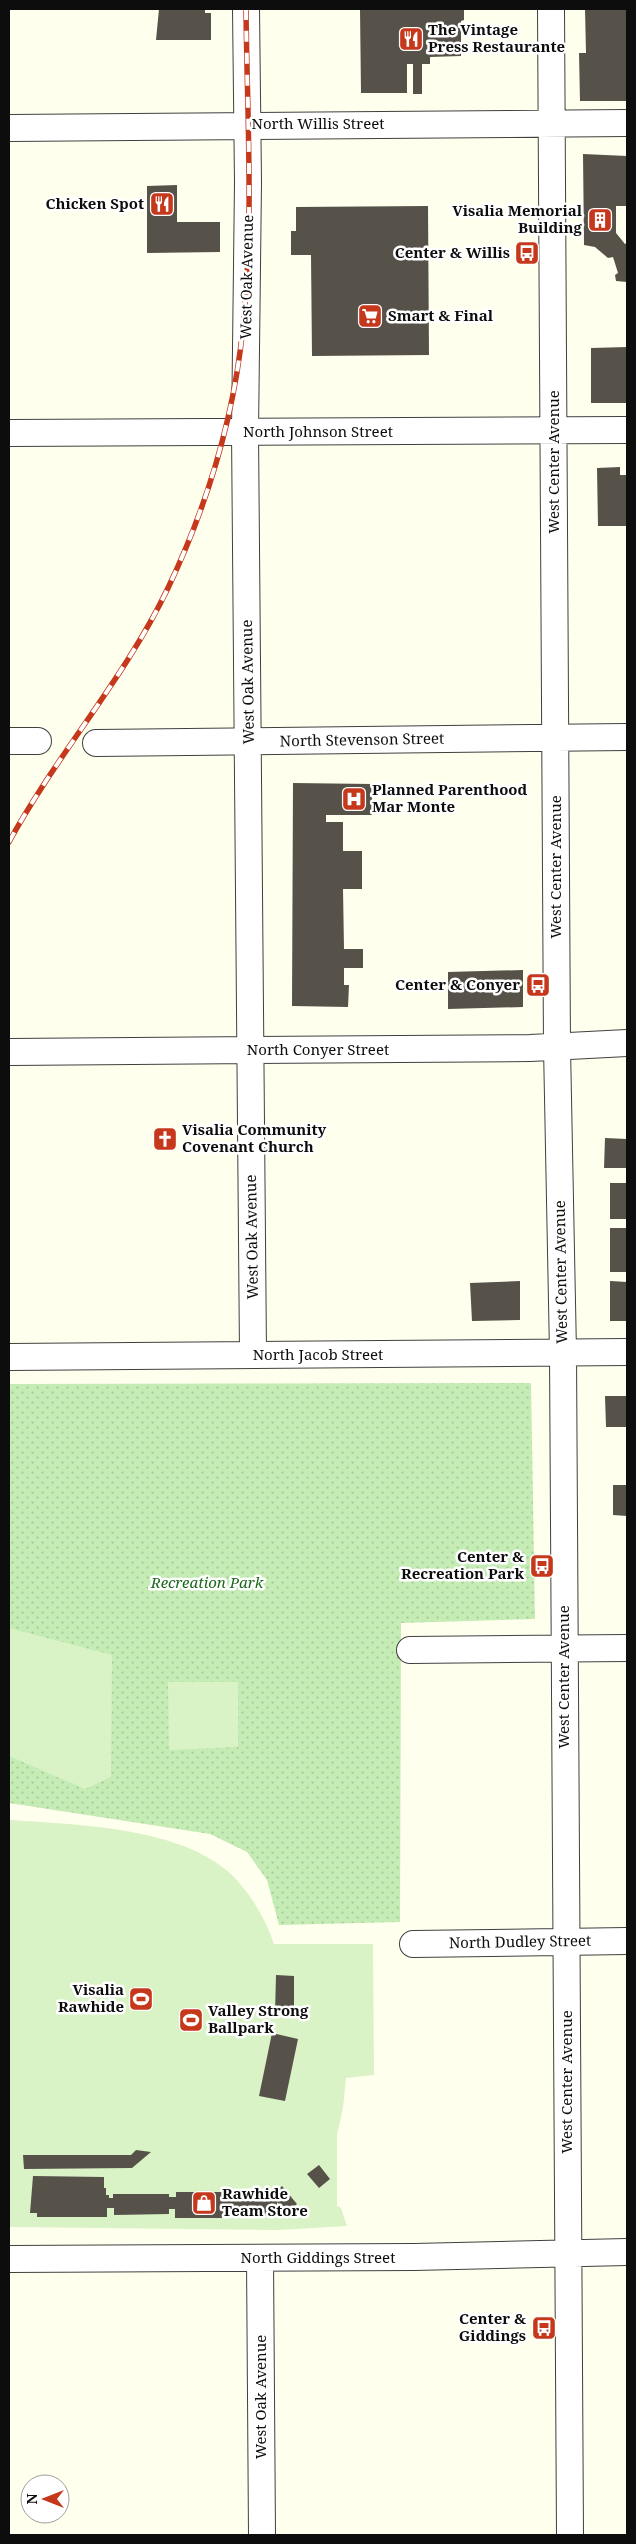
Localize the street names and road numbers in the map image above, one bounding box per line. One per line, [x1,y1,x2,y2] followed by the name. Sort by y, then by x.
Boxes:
[252,113,384,133] street label: North Willis Street
[235,214,257,339] street label: West Oak Avenue
[543,390,563,534] street label: West Center Avenue
[243,421,393,441] street label: North Johnson Street
[236,620,258,745] street label: West Oak Avenue
[280,728,444,750] street label: North Stevenson Street
[545,795,565,939] street label: West Center Avenue
[247,1039,389,1059] street label: North Conyer Street
[240,1175,262,1300] street label: West Oak Avenue
[549,1200,571,1344] street label: West Center Avenue
[253,1344,383,1364] street label: North Jacob Street
[553,1605,573,1749] street label: West Center Avenue
[449,1930,591,1952] street label: North Dudley Street
[556,2010,576,2154] street label: West Center Avenue
[241,2247,395,2267] street label: North Giddings Street
[250,2335,270,2459] street label: West Oak Avenue

